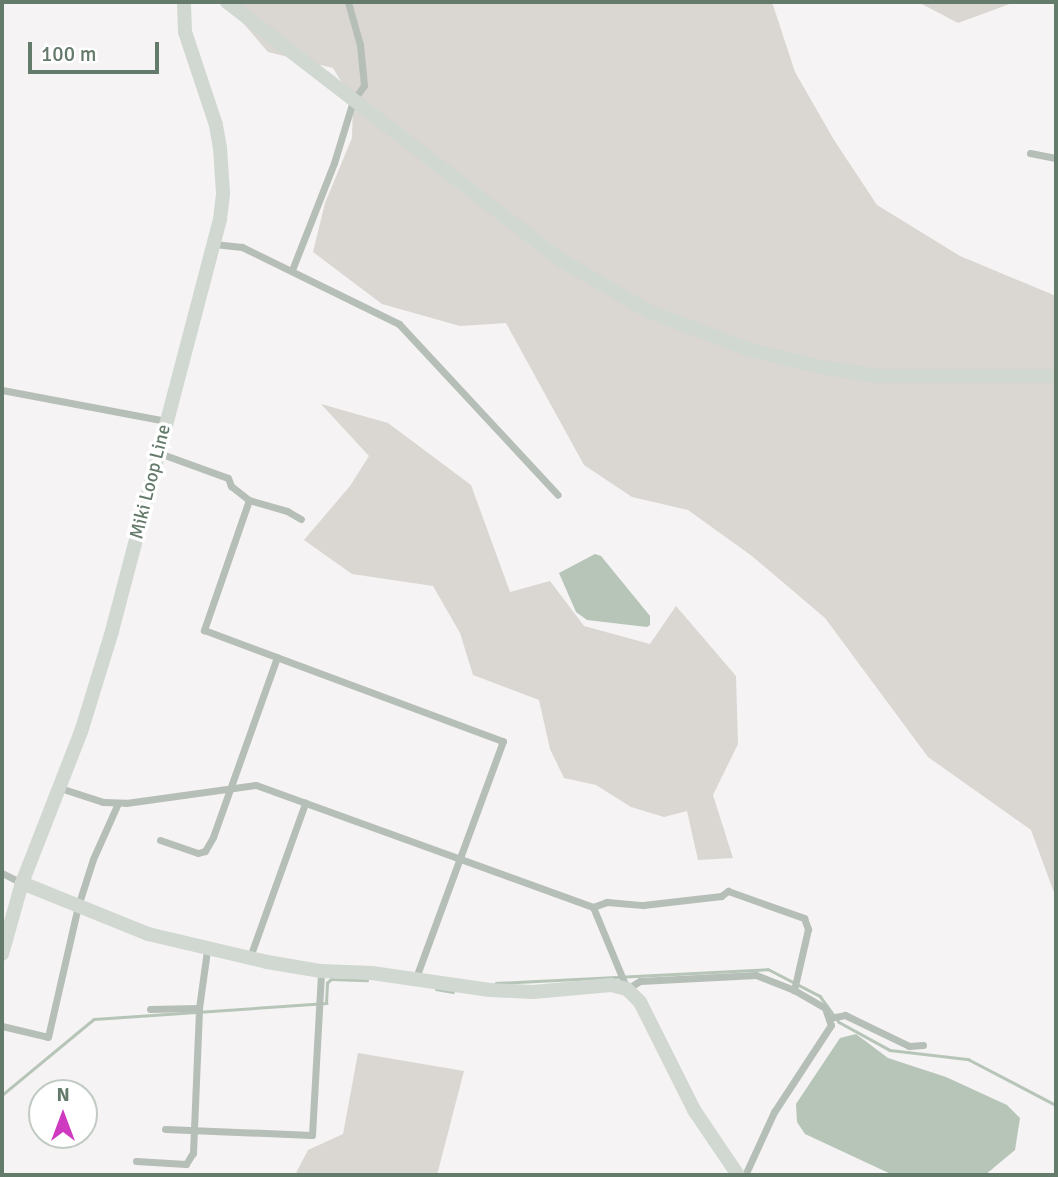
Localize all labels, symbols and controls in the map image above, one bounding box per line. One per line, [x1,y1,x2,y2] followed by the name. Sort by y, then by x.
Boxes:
[32,28,163,72] scale bar
[41,41,96,67] text: 100 m
[126,422,176,542] street label: Miki Loop Line
[28,1079,98,1149] north arrow
[56,1083,70,1107] text: N

